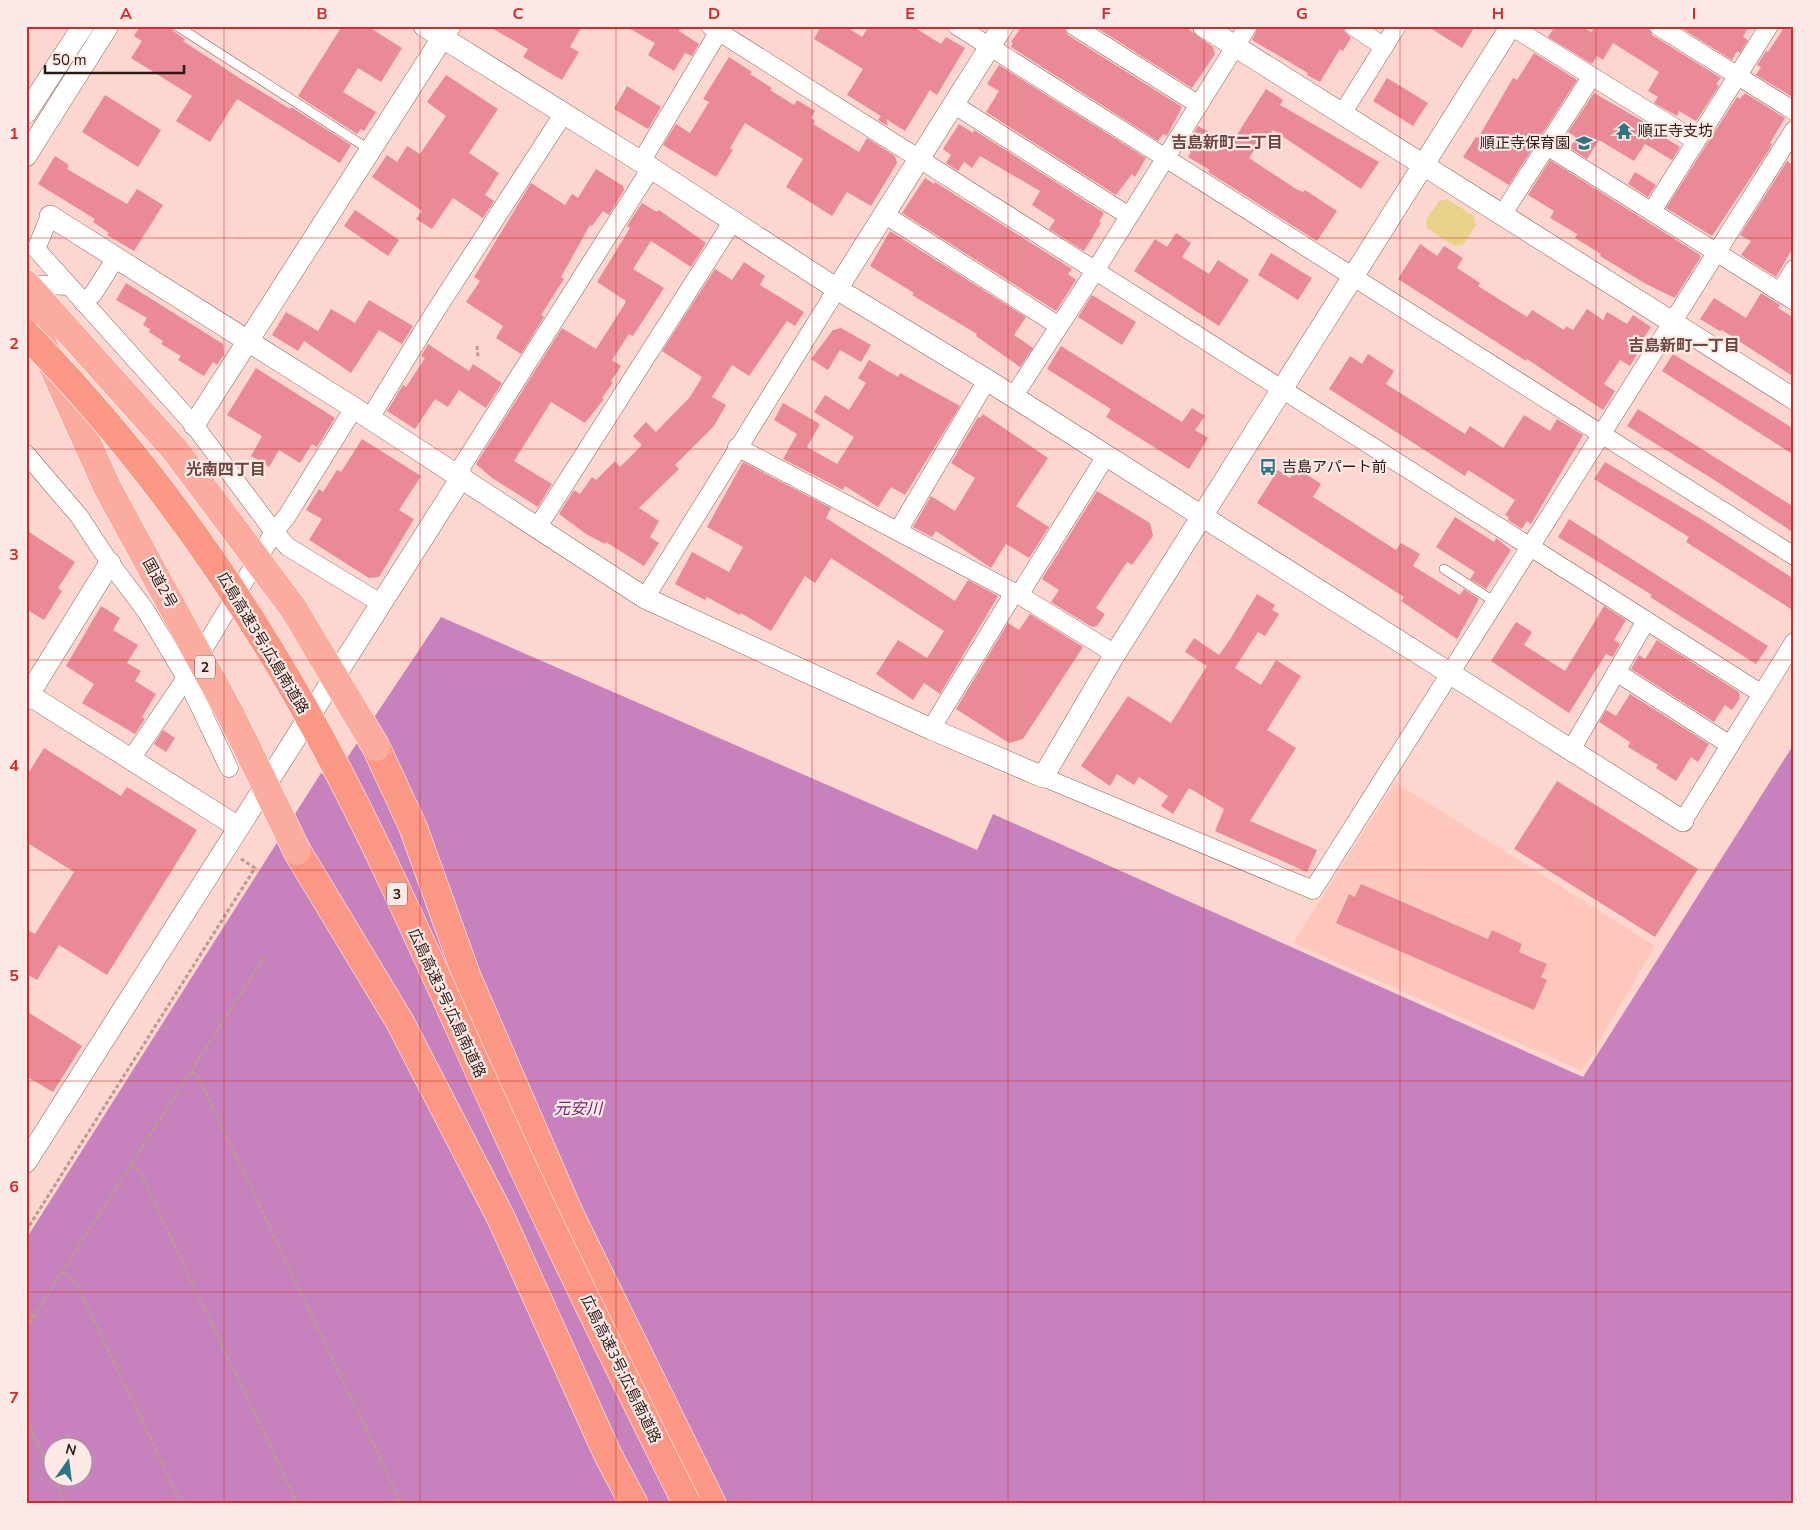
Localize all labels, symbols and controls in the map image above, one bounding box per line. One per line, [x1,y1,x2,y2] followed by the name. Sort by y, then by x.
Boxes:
[120,3,132,25] text: A
[316,3,328,25] text: B
[513,3,524,25] text: C
[708,3,720,25] text: D
[905,3,915,25] text: E
[1102,3,1111,25] text: F
[1296,3,1308,25] text: G
[1492,3,1504,25] text: H
[1692,3,1696,25] text: I
[45,42,184,74] scale bar
[52,50,87,70] text: 50 m
[1614,121,1634,141] temple icon: 順正寺支坊
[1638,121,1713,141] place label: 順正寺支坊
[9,123,19,145] text: 1
[1171,132,1283,154] district label: 吉島新町二丁目
[1480,133,1570,153] place label: 順正寺保育園
[1574,133,1594,153] school or university icon: 順正寺保育園
[9,333,19,355] text: 2
[1628,335,1740,357] district label: 吉島新町一丁目
[1258,457,1278,477] bus stop icon: 吉島アパート前
[1282,457,1387,477] place label: 吉島アパート前
[186,459,266,481] district label: 光南四丁目
[9,544,19,566] text: 3
[138,555,182,611] street label: 国道2号
[213,568,313,718] street label: 広島高速3号;広島南道路
[195,656,215,679] road number: 2
[9,755,19,777] text: 4
[387,882,407,906] road number: 3
[404,925,490,1081] street label: 広島高速3号;広島南道路
[9,965,19,987] text: 5
[554,1098,604,1120] water label: 元安川
[9,1176,19,1198] text: 6
[576,1292,666,1446] street label: 広島高速3号;広島南道路
[9,1387,19,1409] text: 7
[42,1438,92,1488] north arrow
[64,1439,78,1460] text: N

